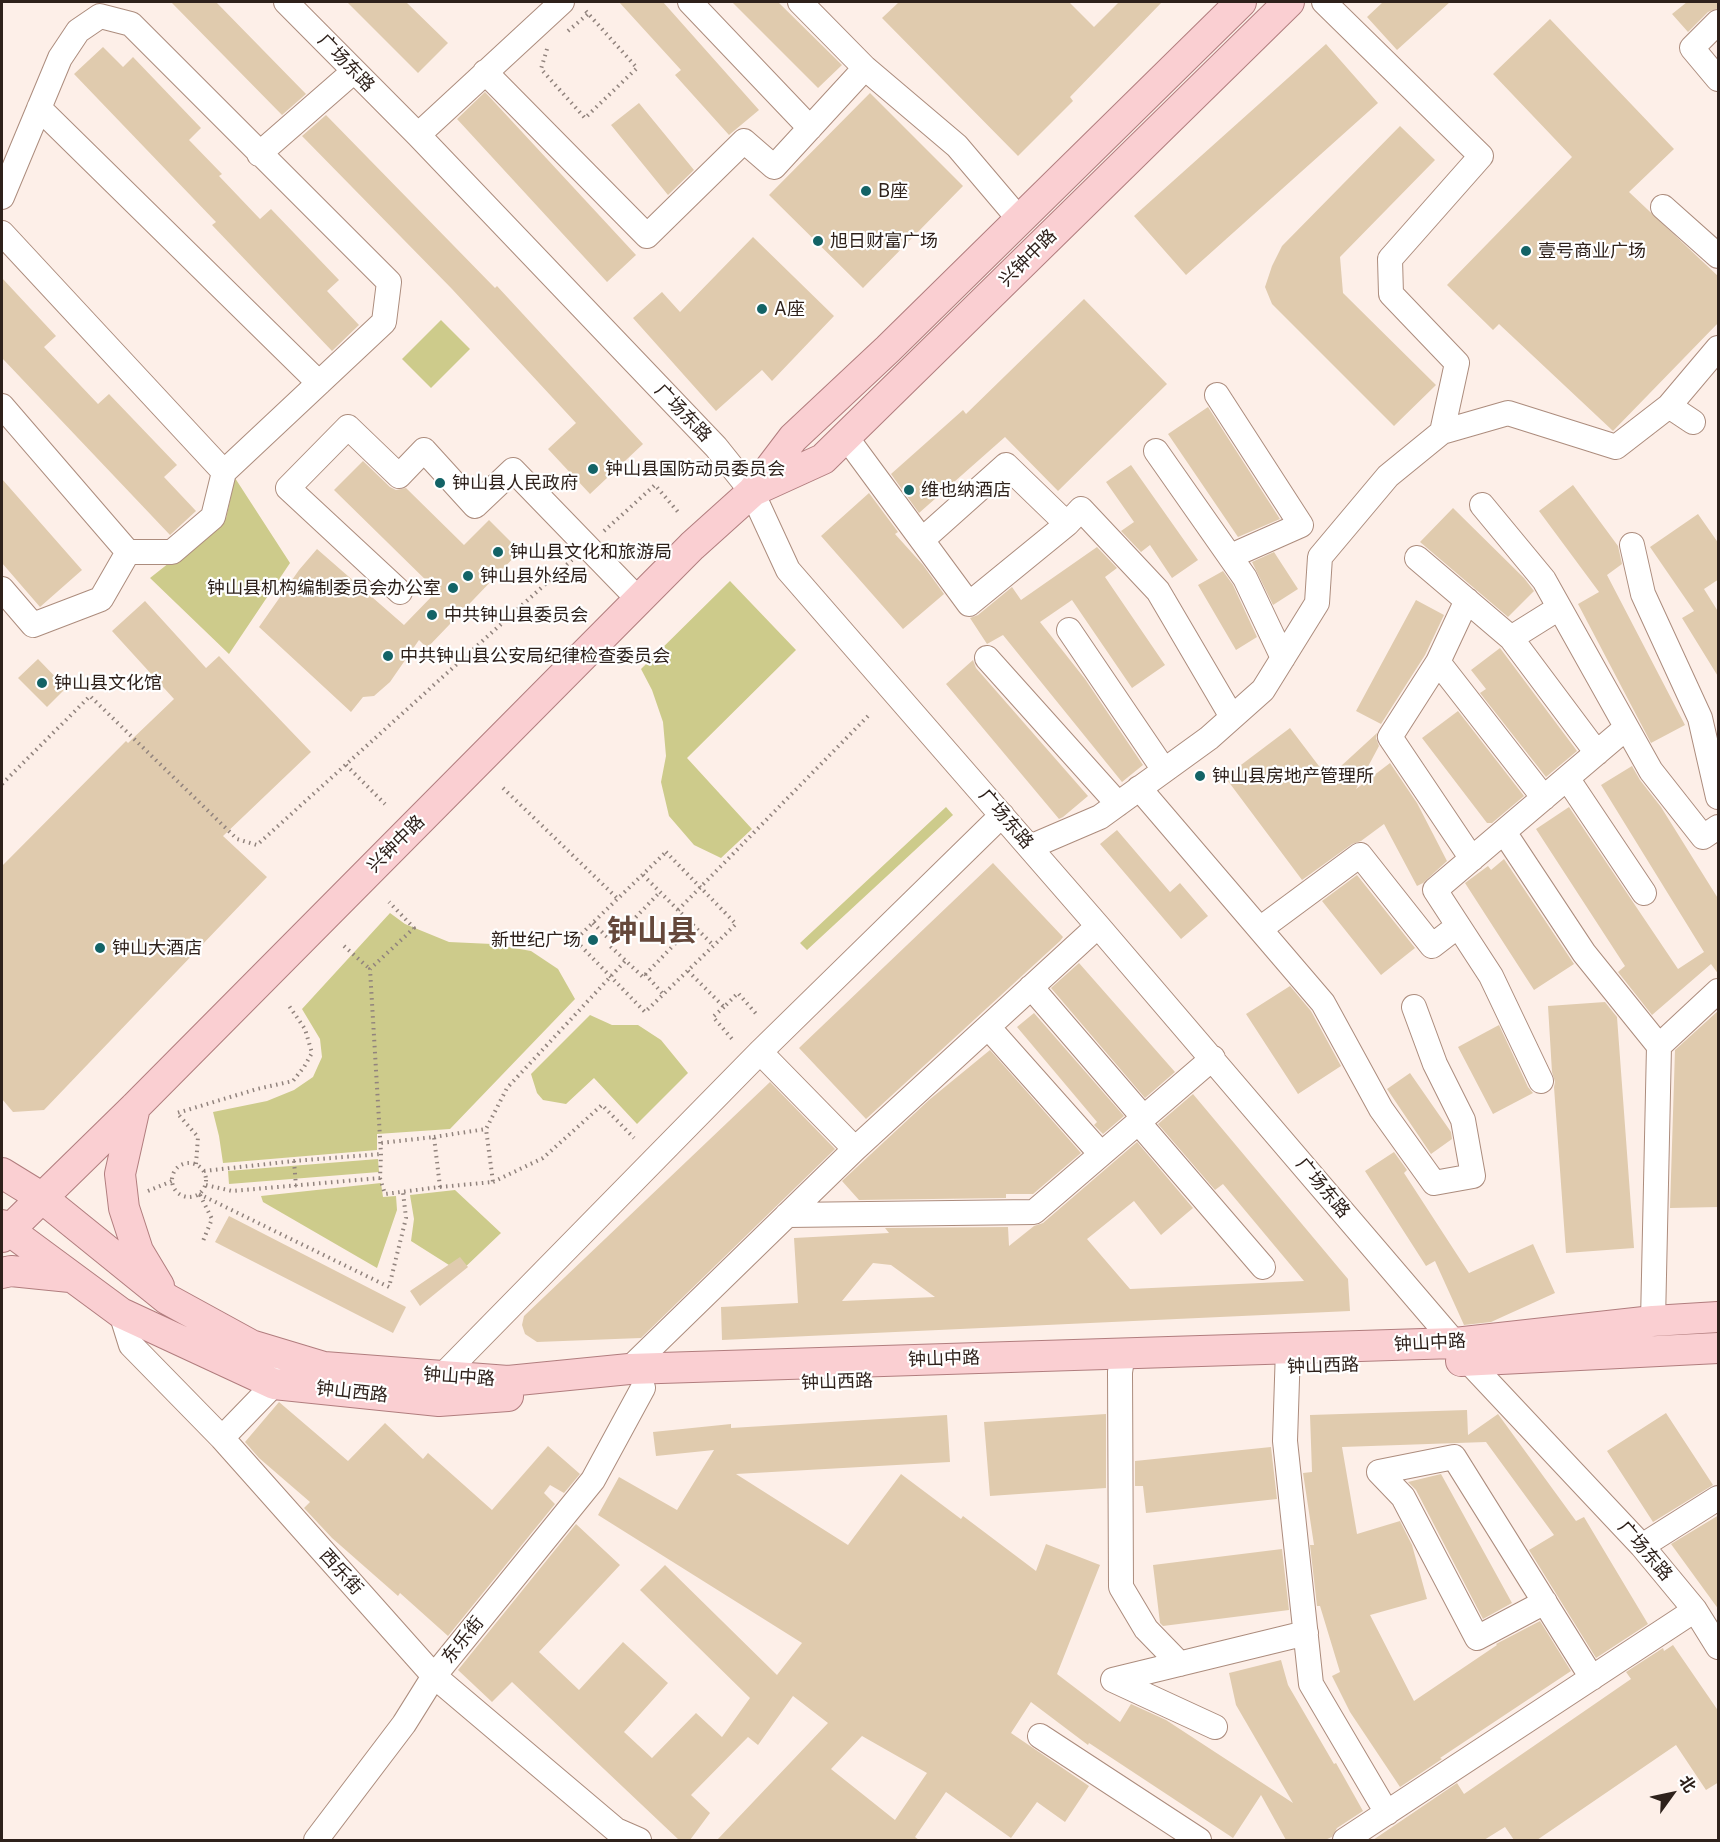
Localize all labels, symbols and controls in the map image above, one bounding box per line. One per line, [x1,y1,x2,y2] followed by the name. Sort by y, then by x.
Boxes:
[313,30,379,96] street label: 广场东路
[878,180,908,202] place label: B座
[859,184,873,198] marker: B座
[995,225,1061,291] street label: 兴钟中路
[830,230,938,252] place label: 旭日财富广场
[811,234,825,248] marker: 旭日财富广场
[1538,240,1646,262] place label: 壹号商业广场
[1519,244,1533,258] marker: 壹号商业广场
[774,298,805,320] place label: A座
[755,302,769,316] marker: A座
[650,380,716,446] street label: 广场东路
[605,458,785,480] place label: 钟山县国防动员委员会
[586,462,600,476] marker: 钟山县国防动员委员会
[452,472,578,494] place label: 钟山县人民政府
[433,476,447,490] marker: 钟山县人民政府
[921,479,1011,501] place label: 维也纳酒店
[902,483,916,497] marker: 维也纳酒店
[510,541,672,563] place label: 钟山县文化和旅游局
[491,545,505,559] marker: 钟山县文化和旅游局
[480,565,588,587] place label: 钟山县外经局
[461,569,475,583] marker: 钟山县外经局
[207,577,441,599] place label: 钟山县机构编制委员会办公室
[446,581,460,595] marker: 钟山县机构编制委员会办公室
[444,604,588,626] place label: 中共钟山县委员会
[425,608,439,622] marker: 中共钟山县委员会
[400,645,670,667] place label: 中共钟山县公安局纪律检查委员会
[381,649,395,663] marker: 中共钟山县公安局纪律检查委员会
[54,672,162,694] place label: 钟山县文化馆
[35,676,49,690] marker: 钟山县文化馆
[1212,765,1374,787] place label: 钟山县房地产管理所
[1193,769,1207,783] marker: 钟山县房地产管理所
[974,785,1038,853] street label: 广场东路
[363,811,429,877] street label: 兴钟中路
[607,914,697,950] district label: 钟山县
[491,929,581,951] place label: 新世纪广场
[586,933,600,947] marker: 新世纪广场
[112,937,202,959] place label: 钟山大酒店
[93,941,107,955] marker: 钟山大酒店
[1292,1153,1354,1223] street label: 广场东路
[1393,1330,1467,1356] street label: 钟山中路
[908,1347,980,1371] street label: 钟山中路
[1287,1354,1359,1378] street label: 钟山西路
[422,1364,496,1390] street label: 钟山中路
[801,1370,873,1394] street label: 钟山西路
[315,1377,389,1407] street label: 钟山西路
[1613,1517,1677,1585] street label: 广场东路
[315,1545,367,1599] street label: 西乐街
[438,1612,488,1668] street label: 东乐街
[1642,1764,1702,1824] north arrow
[1675,1772,1700,1796] text: 北

